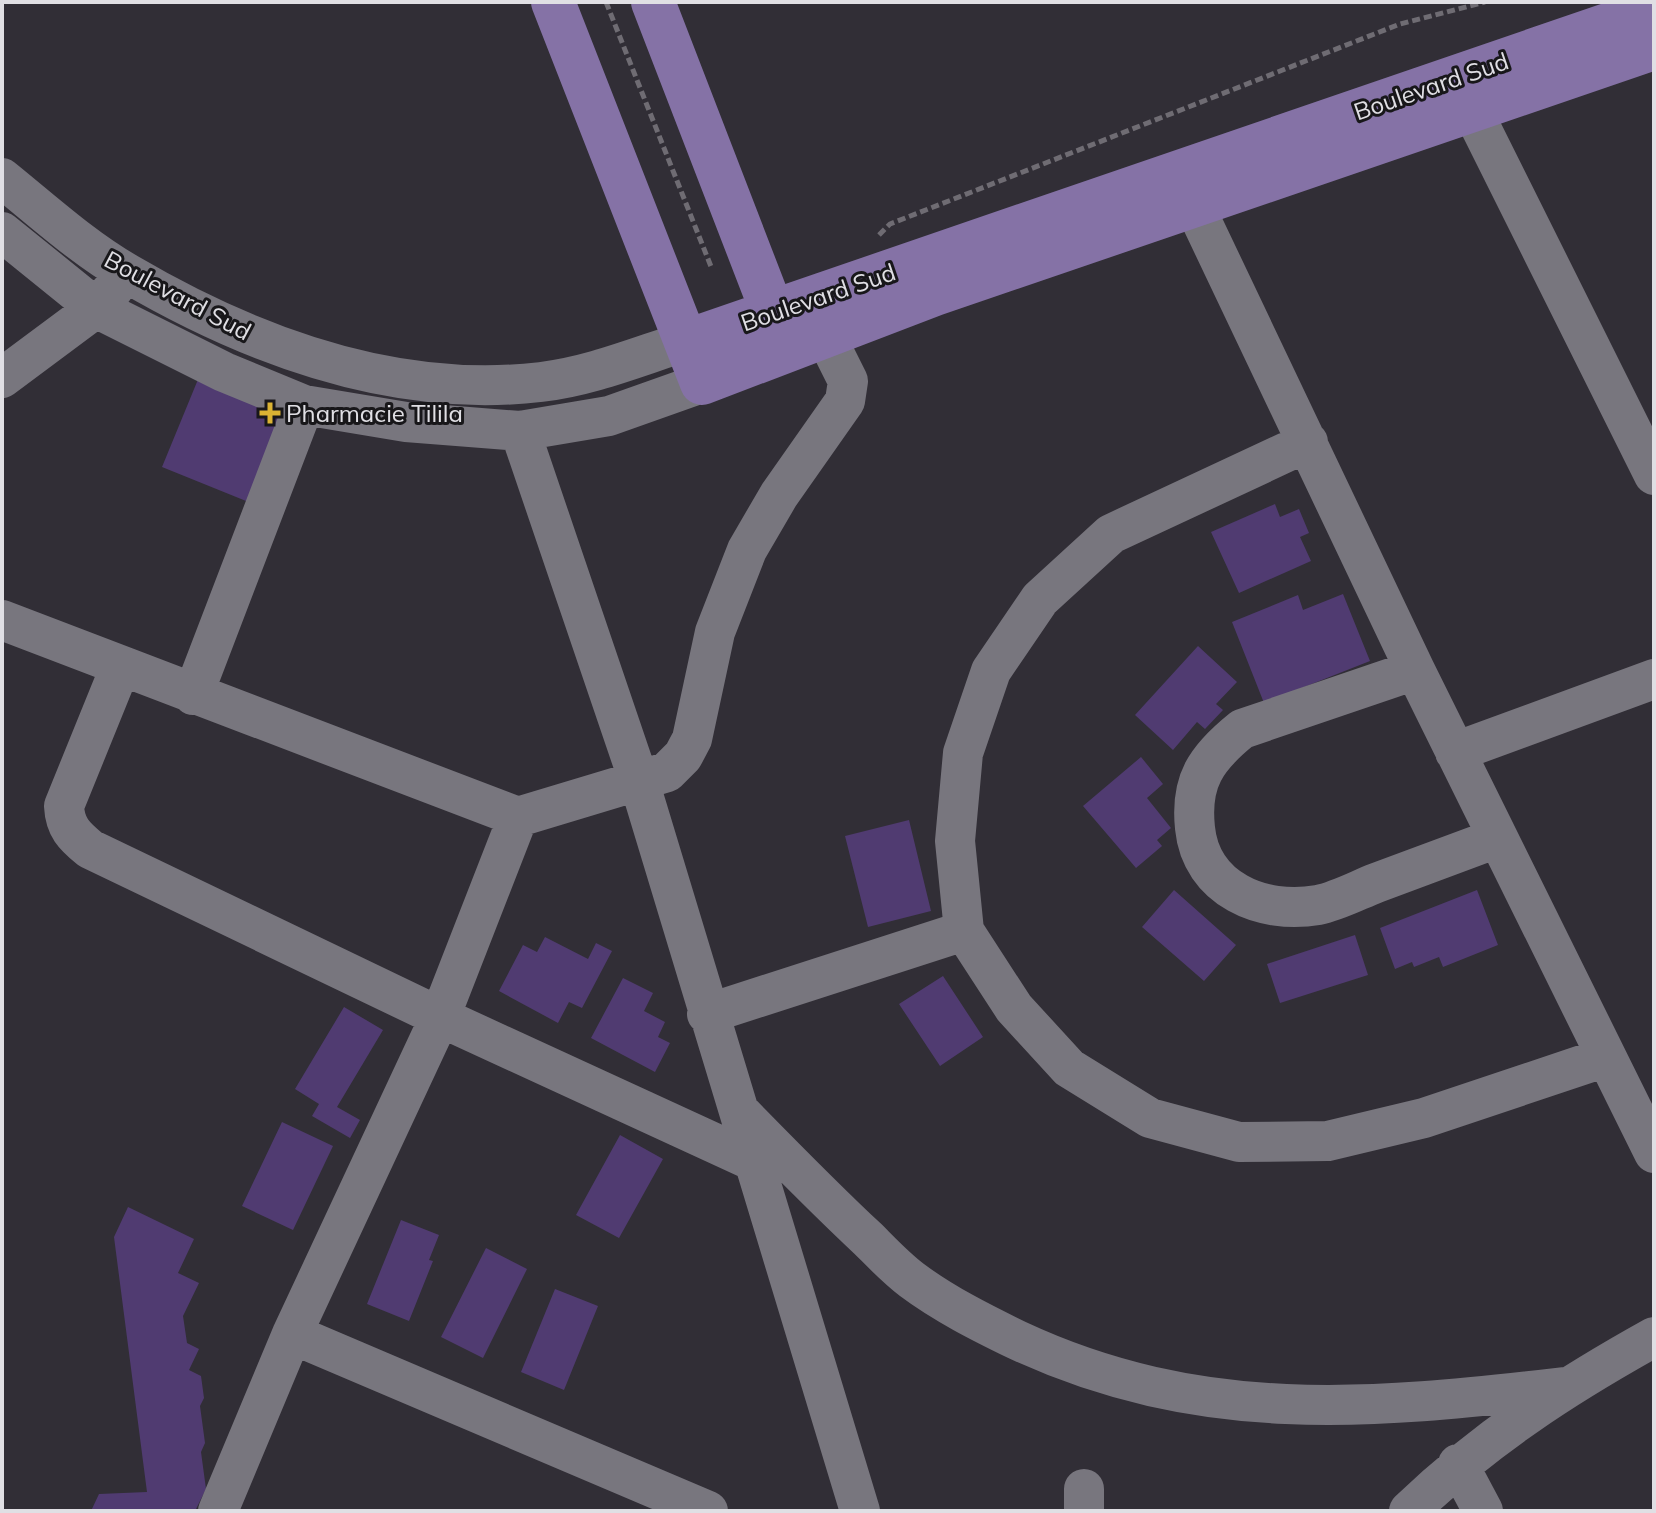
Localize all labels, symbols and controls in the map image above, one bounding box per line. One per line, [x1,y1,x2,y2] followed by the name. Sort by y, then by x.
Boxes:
[1350,45,1512,127] street label: Boulevard Sud
[100,244,256,346] street label: Boulevard Sud
[737,256,899,338] street label: Boulevard Sud
[286,398,463,428] place label: Pharmacie Tilila
[261,404,279,422] marker: Pharmacie Tilila

